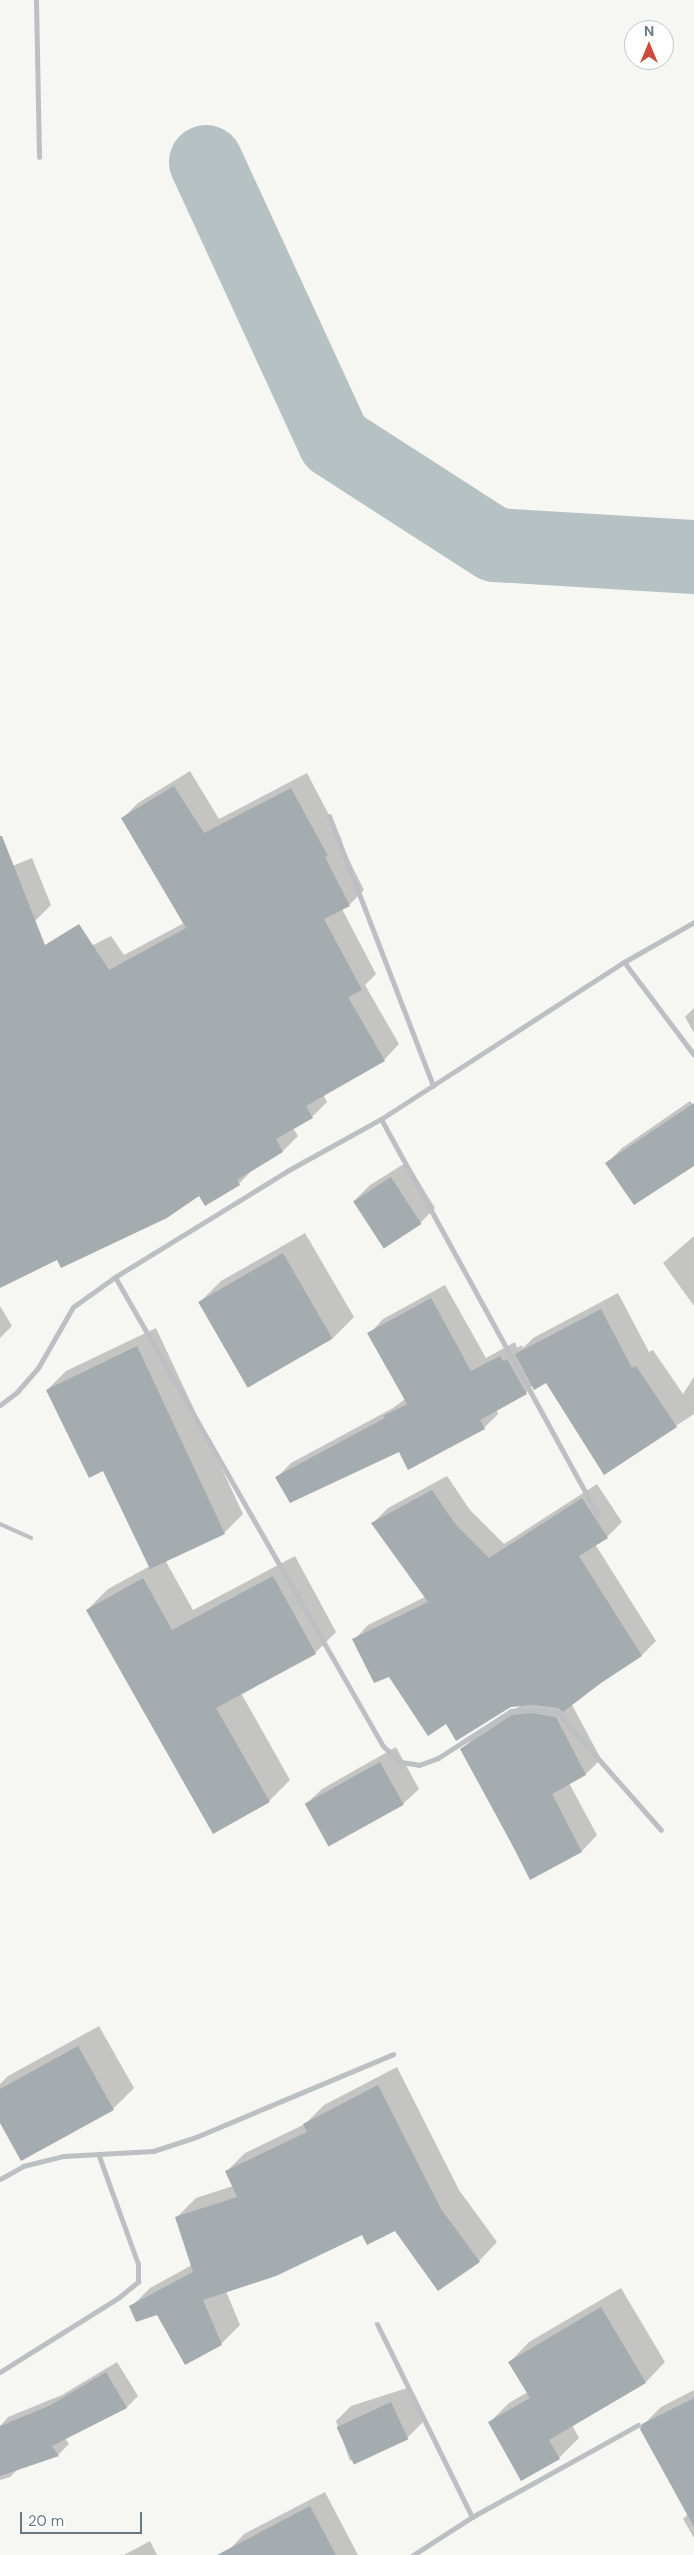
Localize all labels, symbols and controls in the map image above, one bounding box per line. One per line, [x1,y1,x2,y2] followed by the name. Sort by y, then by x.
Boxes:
[624,20,674,70] north arrow
[644,22,654,40] text: N
[22,2502,145,2534] scale bar
[28,2511,64,2531] text: 20 m

